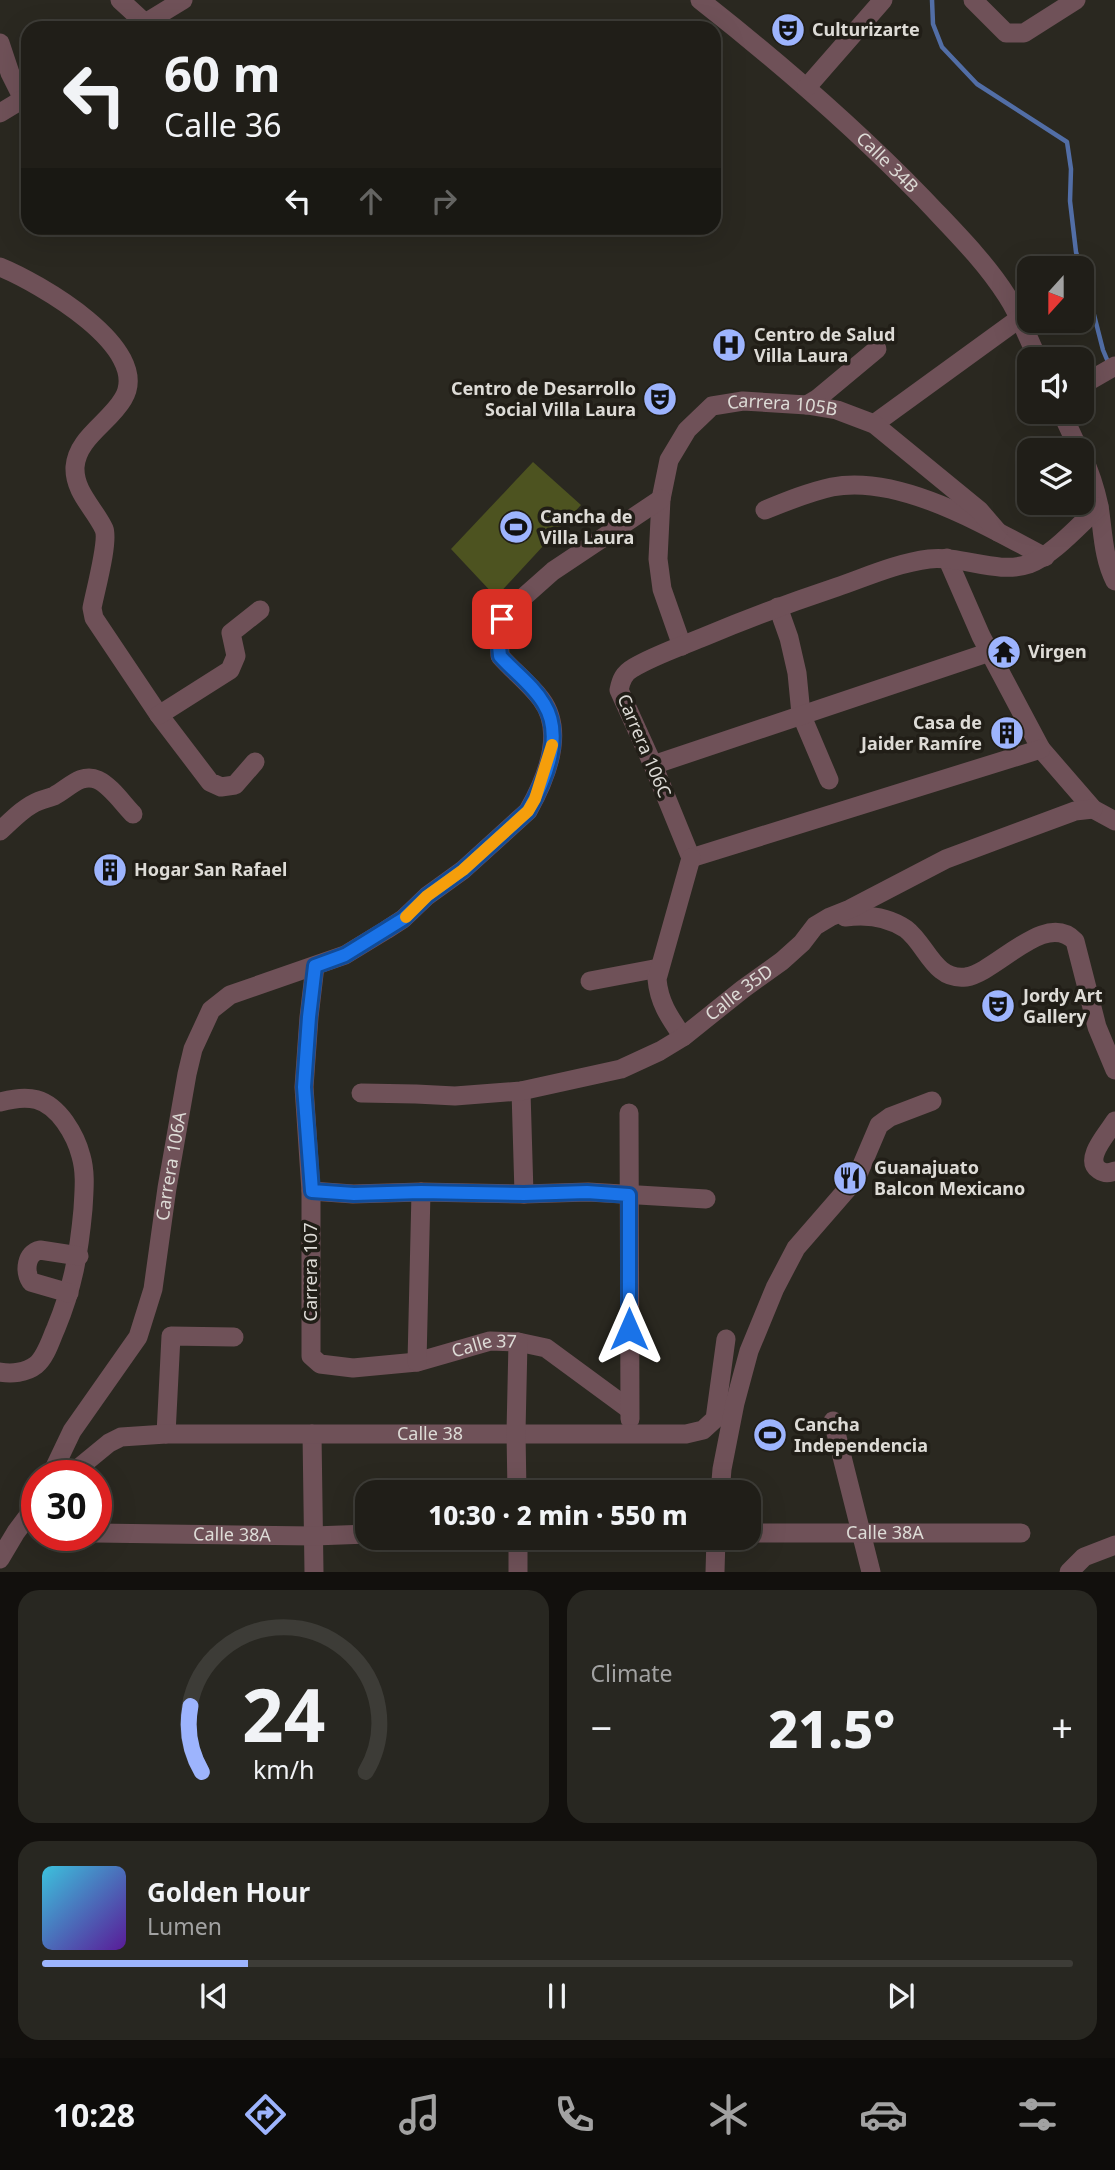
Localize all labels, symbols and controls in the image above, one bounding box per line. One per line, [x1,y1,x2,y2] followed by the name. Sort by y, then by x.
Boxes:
[769,11,807,49] theatre icon: Culturizarte
[812,17,920,41] place label: Culturizarte
[164,40,281,106] text: 60 m
[49,49,140,140] icon: left
[164,103,282,146] text: Calle 36
[852,126,924,198] street label: Calle 34B
[279,182,317,220] icon: left
[352,182,390,220] icon: ahead
[425,182,463,220] icon: right
[1017,256,1094,332] north arrow
[1017,256,1094,515] map controls
[754,322,895,367] place label: Centro de Salud Villa Laura
[710,326,748,364] hospital icon: Centro de Salud Villa Laura
[1017,347,1094,424] button: sound
[451,376,636,421] place label: Centro de Desarrollo Social Villa Laura
[641,380,679,418] theatre icon: Centro de Desarrollo Social Villa Laura
[725,388,839,421] street label: Carrera 105B
[1017,438,1094,515] button: layers
[540,504,634,549] place label: Cancha de Villa Laura
[497,508,535,546] sports icon: Cancha de Villa Laura
[472,589,532,649] pin
[483,600,521,638] icon: arrive
[985,633,1023,671] temple icon: Virgen
[1028,639,1087,663] place label: Virgen
[612,690,678,801] street label: Carrera 106C
[859,710,982,755] place label: Casa de Jaider Ramíre
[988,714,1026,752] building icon: Casa de Jaider Ramíre
[91,851,129,889] building icon: Hogar San Rafael
[134,857,287,881] place label: Hogar San Rafael
[700,958,777,1026] street label: Calle 35D
[1021,983,1103,1028] place label: Jordy Art Gallery
[979,987,1017,1025] theatre icon: Jordy Art Gallery
[150,1109,191,1222] street label: Carrera 106A
[874,1155,1025,1200] place label: Guanajuato Balcon Mexicano
[831,1159,869,1197] restaurant icon: Guanajuato Balcon Mexicano
[298,1223,322,1321] street label: Carrera 107
[592,1292,666,1366] position arrow
[449,1328,517,1362] street label: Calle 37
[794,1412,928,1457] place label: Cancha Independencia
[751,1416,789,1454] sports icon: Cancha Independencia
[397,1421,463,1445] street label: Calle 38
[21,1460,112,1551] speed limit sign: 30
[428,1497,688,1533] text: 10:30 · 2 min · 550 m
[846,1520,924,1544] street label: Calle 38A
[193,1521,272,1546] street label: Calle 38A
[591,1657,673,1689] text: Climate
[242,1665,325,1764] text: 24
[768,1692,895,1763] text: 21.5°
[591,1701,612,1753] text: −
[1051,1701,1073,1753] text: +
[252,1752,314,1786] text: km/h
[147,1874,310,1910] text: Golden Hour
[147,1910,222,1942] text: Lumen
[195,1977,233,2015] icon: previous
[538,1977,576,2015] icon: pause
[882,1977,920,2015] icon: next
[241,2090,290,2139] icon: directions
[395,2090,444,2139] icon: music
[550,2090,599,2139] icon: phone
[704,2090,753,2139] icon: climate
[859,2090,908,2139] icon: car
[1013,2090,1062,2139] icon: filters
[53,2093,135,2136] text: 10:28

